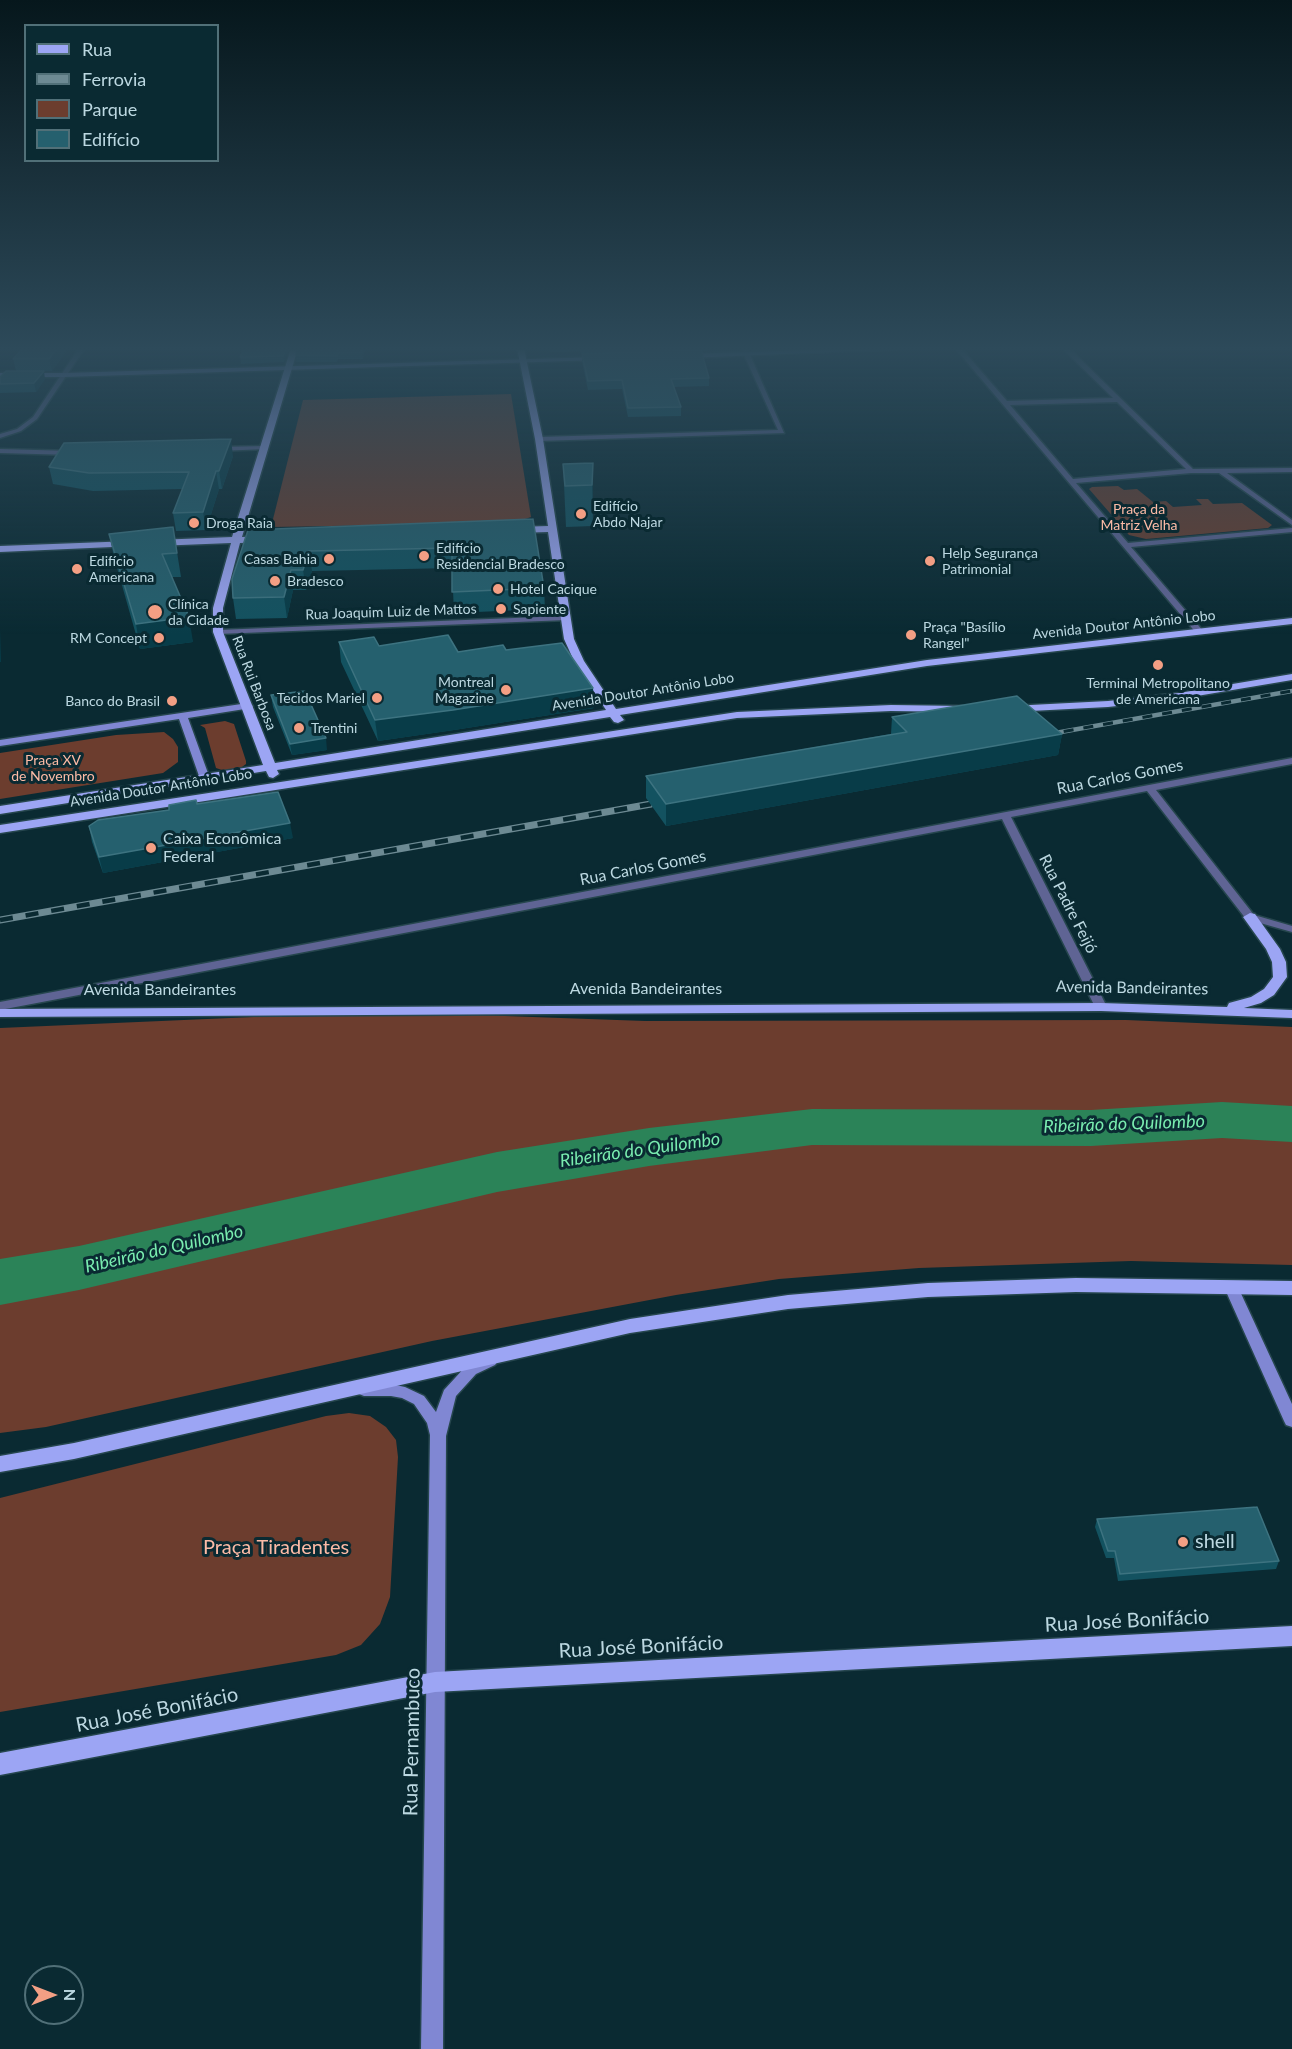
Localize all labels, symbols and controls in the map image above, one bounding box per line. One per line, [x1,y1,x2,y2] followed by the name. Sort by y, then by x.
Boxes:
[24,24,219,162] legend
[82,38,112,60] text: Rua
[82,68,146,90] text: Ferrovia
[82,98,137,120] text: Parque
[82,128,140,150] text: Edifício
[593,498,663,530] place label: Edifício Abdo Najar
[1101,501,1177,534] park label: Praça da Matriz Velha
[574,507,588,521] marker: Edifício Abdo Najar
[206,515,273,531] place label: Droga Raia
[187,516,201,530] marker: Droga Raia
[436,540,565,572] place label: Edifício Residencial Bradesco
[942,545,1038,578] place label: Help Segurança Patrimonial
[417,549,431,563] marker: Edifício Residencial Bradesco
[244,551,317,567] place label: Casas Bahia
[322,552,336,566] marker: Casas Bahia
[89,553,154,586] place label: Edifício Americana
[923,554,937,568] marker: Help Segurança Patrimonial
[70,562,84,576] marker: Edifício Americana
[287,573,344,589] place label: Bradesco
[268,574,282,588] marker: Bradesco
[510,581,597,597] place label: Hotel Cacique
[491,582,505,596] marker: Hotel Cacique
[168,596,229,628] place label: Clínica da Cidade
[305,601,477,623] street label: Rua Joaquim Luiz de Mattos
[513,601,566,617] place label: Sapiente
[494,602,508,616] marker: Sapiente
[146,603,164,621] marker: Clínica da Cidade
[1032,607,1216,643] street label: Avenida Doutor Antônio Lobo
[923,619,1006,652] place label: Praça "Basílio Rangel"
[904,628,918,642] marker: Praça "Basílio Rangel"
[70,630,147,646] place label: RM Concept
[152,631,166,645] marker: RM Concept
[228,633,280,733] street label: Rua Rui Barbosa
[1151,658,1165,672] marker: Terminal Metropolitano de Americana
[551,669,735,715] street label: Avenida Doutor Antônio Lobo
[435,674,494,706] place label: Montreal Magazine
[1086,675,1230,708] place label: Terminal Metropolitano de Americana
[499,683,513,697] marker: Montreal Magazine
[277,690,365,706] place label: Tecidos Mariel
[370,691,384,705] marker: Tecidos Mariel
[65,693,160,709] place label: Banco do Brasil
[165,694,179,708] marker: Banco do Brasil
[311,720,357,736] place label: Trentini
[292,721,306,735] marker: Trentini
[11,752,95,784] park label: Praça XV de Novembro
[1055,755,1185,799] street label: Rua Carlos Gomes
[69,765,253,811] street label: Avenida Doutor Antônio Lobo
[163,829,282,867] place label: Caixa Econômica Federal
[144,841,158,855] marker: Caixa Econômica Federal
[578,846,708,890] street label: Rua Carlos Gomes
[1035,851,1101,957] street label: Rua Padre Feijó
[1056,977,1208,999] street label: Avenida Bandeirantes
[570,979,722,999] street label: Avenida Bandeirantes
[84,980,236,1000] street label: Avenida Bandeirantes
[1043,1110,1205,1138] water label: Ribeirão do Quilombo
[558,1128,722,1172] water label: Ribeirão do Quilombo
[83,1220,245,1278] water label: Ribeirão do Quilombo
[1195,1530,1235,1554] place label: shell
[1176,1535,1190,1549] marker: shell
[203,1536,349,1560] park label: Praça Tiradentes
[1044,1605,1210,1637] street label: Rua José Bonifácio
[558,1631,724,1663] street label: Rua José Bonifácio
[399,1668,425,1816] street label: Rua Pernambuco
[74,1683,240,1737] street label: Rua José Bonifácio
[24,1965,84,2025] north arrow
[61,1989,80,2001] text: N

